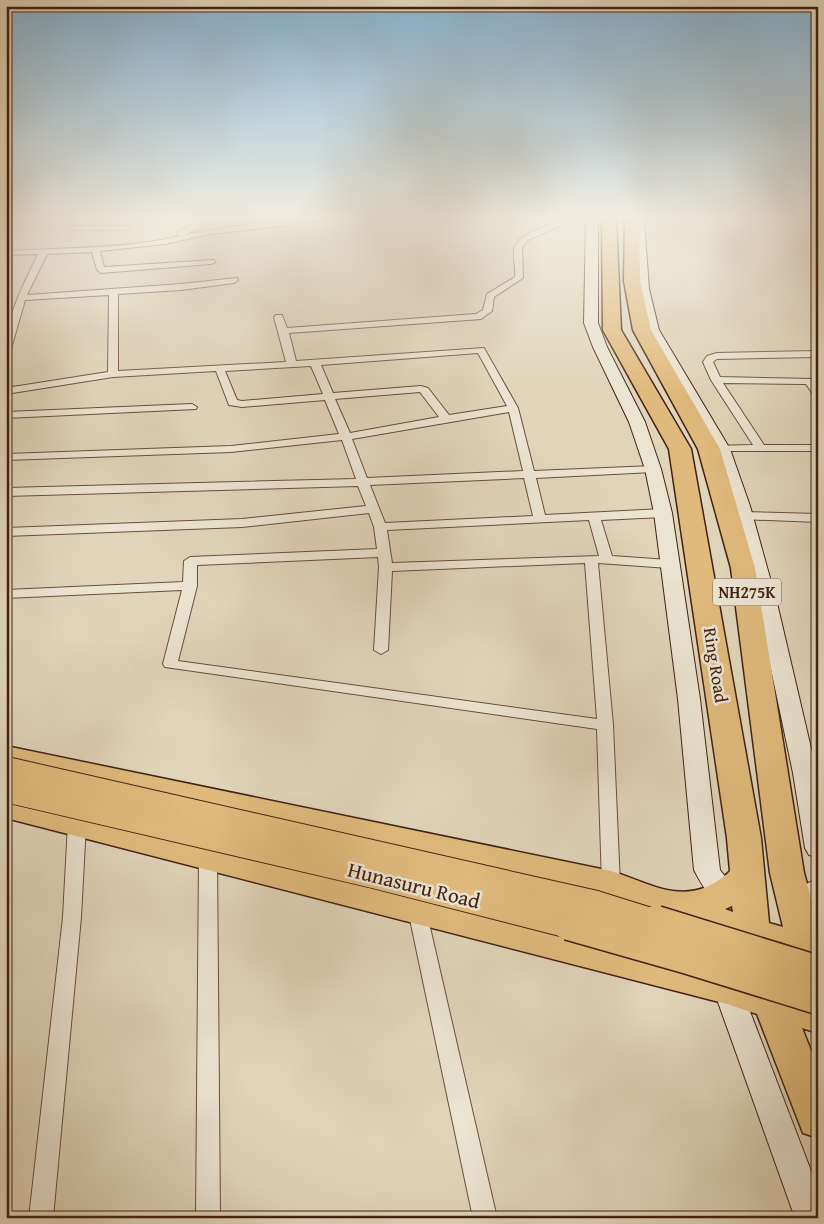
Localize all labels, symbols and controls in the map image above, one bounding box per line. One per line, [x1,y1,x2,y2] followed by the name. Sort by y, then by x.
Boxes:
[713,578,781,606] road number: NH275K
[697,625,735,705] street label: Ring Road
[345,854,484,917] street label: Hunasuru Road

